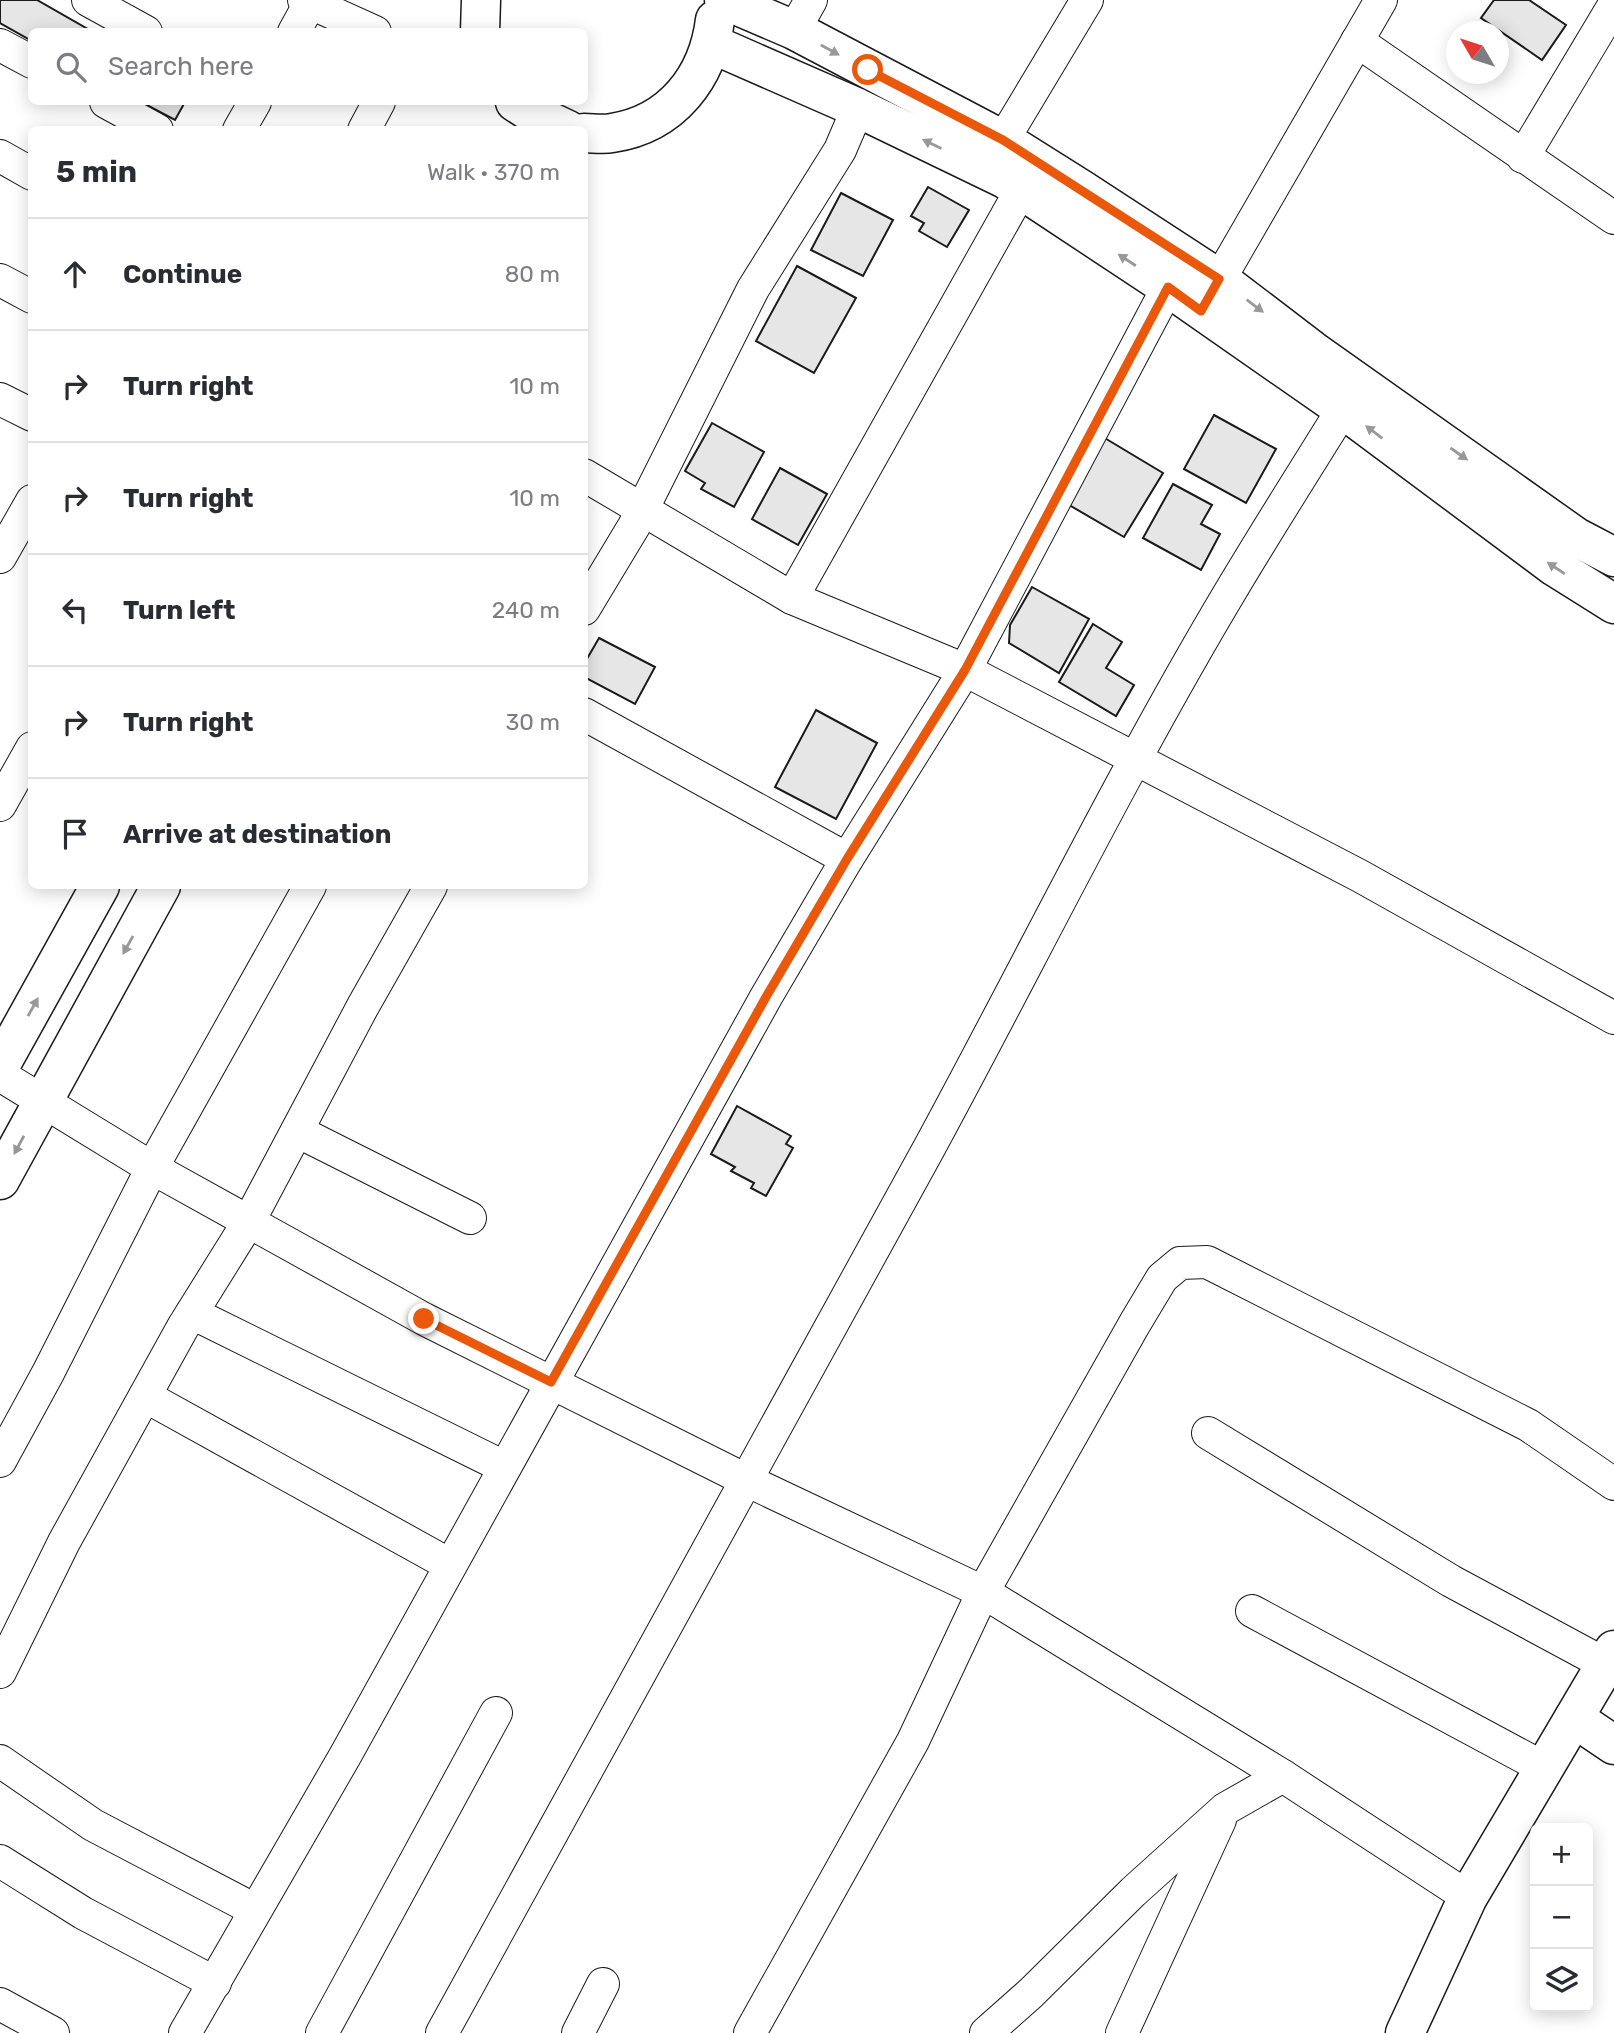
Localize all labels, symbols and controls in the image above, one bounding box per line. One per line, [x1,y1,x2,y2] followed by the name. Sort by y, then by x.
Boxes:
[1446,21,1509,84] north arrow
[28,28,588,105] search box
[820,44,840,55] one-way arrow
[52,48,90,86] icon: search
[108,51,254,82] text: Search here
[852,54,883,85] route start
[922,138,942,149] one-way arrow
[56,154,137,190] text: 5 min
[427,158,560,186] text: Walk · 370 m
[1118,253,1136,267] one-way arrow
[56,255,94,293] icon: ahead
[123,259,242,290] text: Continue
[505,260,560,288] text: 80 m
[1246,299,1264,313] one-way arrow
[56,367,94,405] icon: right
[123,371,253,402] text: Turn right
[509,372,560,400] text: 10 m
[1365,425,1383,439] one-way arrow
[1450,447,1468,461] one-way arrow
[56,479,94,517] icon: right
[123,483,253,514] text: Turn right
[509,484,560,512] text: 10 m
[1547,561,1566,574] one-way arrow
[56,591,94,629] icon: left
[123,595,235,626] text: Turn left
[492,596,560,624] text: 240 m
[56,703,94,741] icon: right
[123,707,253,738] text: Turn right
[505,708,560,736] text: 30 m
[56,815,94,853] icon: arrive
[123,819,391,850] text: Arrive at destination
[122,936,134,955] one-way arrow
[27,997,39,1016] one-way arrow
[13,1135,25,1155] one-way arrow
[408,1303,439,1334] route end
[1530,1823,1593,2012] map controls
[1530,1823,1593,1886] button: +
[1530,1886,1593,1949] button: −
[1530,1949,1593,2012] button: layers

